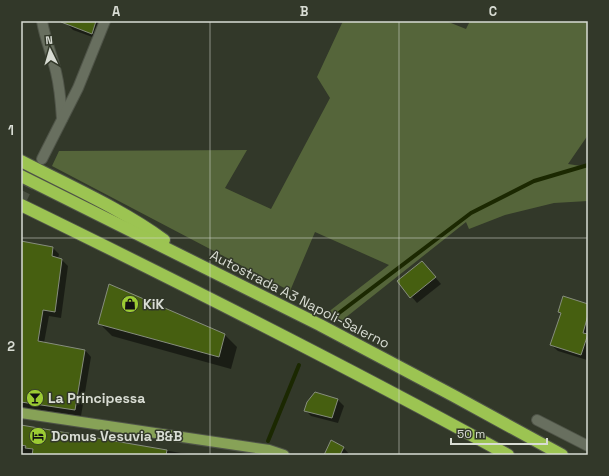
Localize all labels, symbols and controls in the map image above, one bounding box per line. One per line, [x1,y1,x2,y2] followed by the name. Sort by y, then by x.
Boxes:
[112,3,121,20] text: A
[300,3,309,20] text: B
[489,3,497,20] text: C
[30,30,70,70] north arrow
[45,33,53,47] text: N
[8,122,14,139] text: 1
[207,246,393,352] street label: Autostrada A3 Napoli-Salerno
[120,294,140,314] shop icon: KiK
[143,295,164,313] place label: KiK
[7,338,15,355] text: 2
[25,388,45,408] bar icon: La Principessa
[48,389,145,407] place label: La Principessa
[451,420,547,446] scale bar
[28,426,48,446] hotel icon: Domus Vesuvia B&B
[457,426,485,442] text: 50 m
[51,427,182,445] place label: Domus Vesuvia B&B

